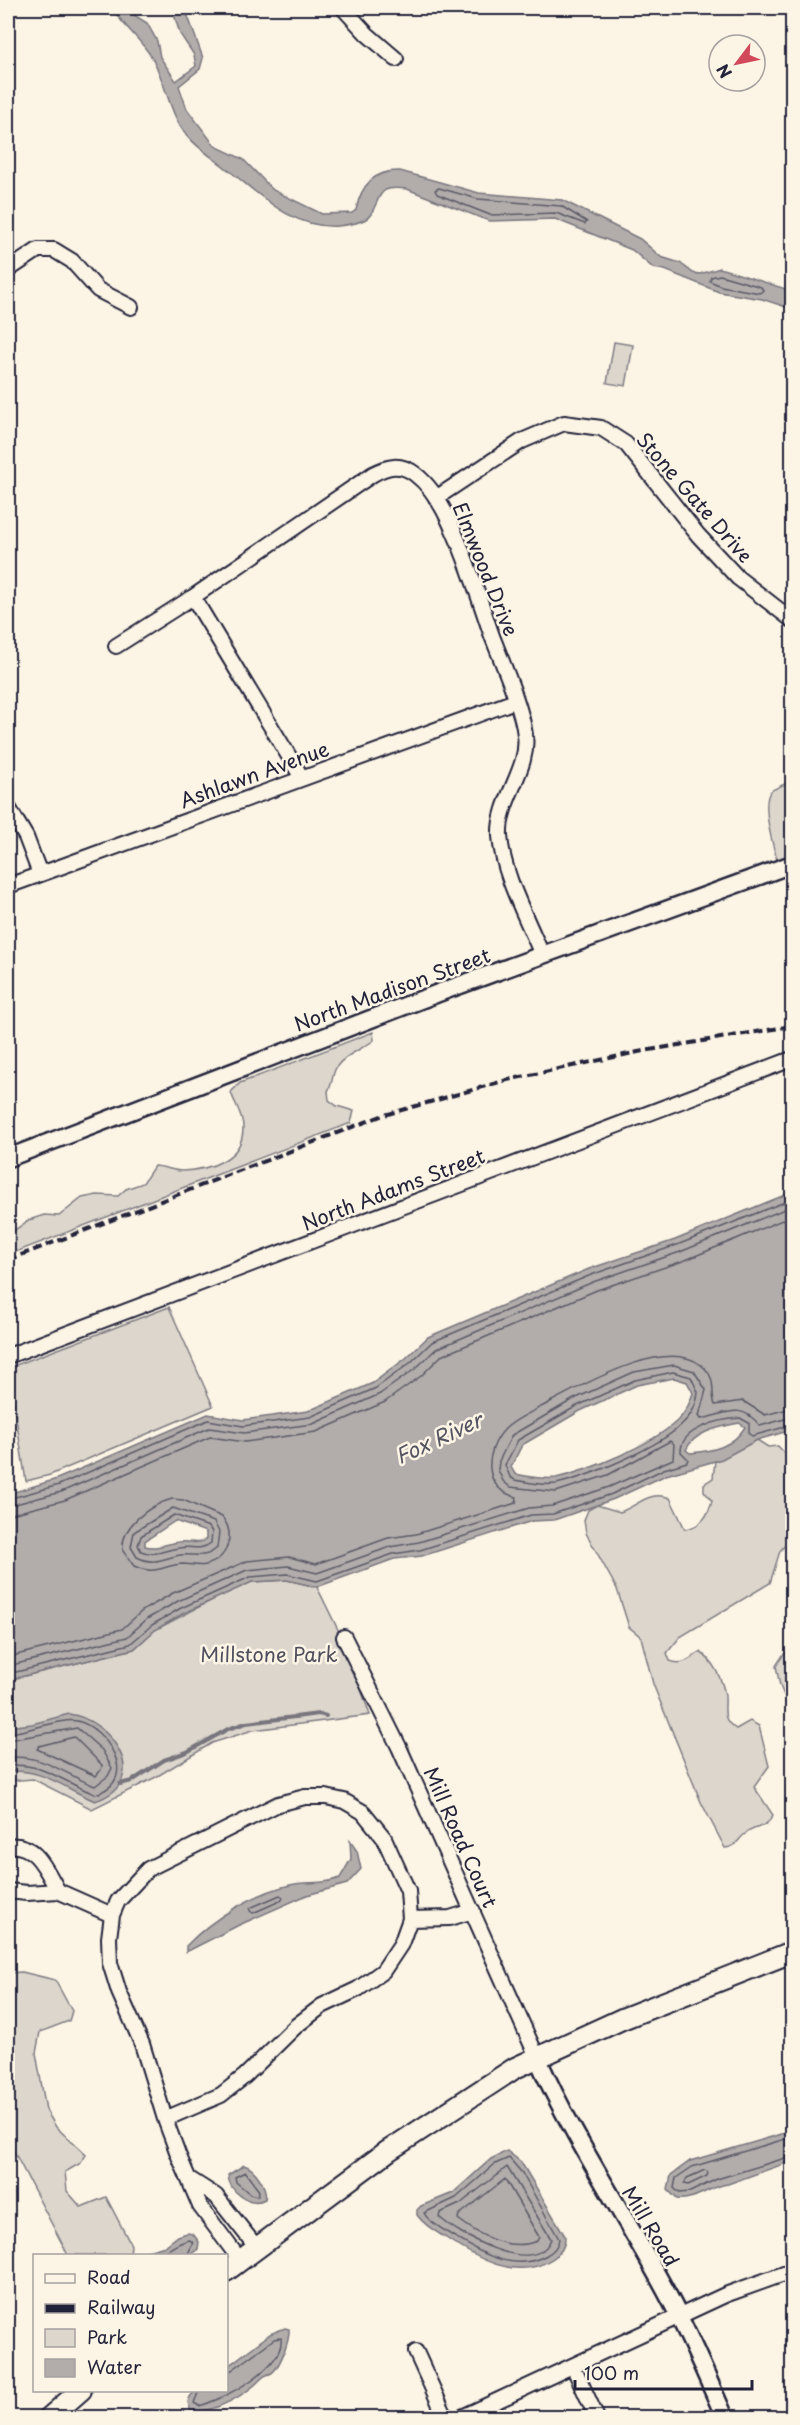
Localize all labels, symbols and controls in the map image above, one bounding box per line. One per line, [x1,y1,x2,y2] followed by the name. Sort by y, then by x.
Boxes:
[707,33,767,93] north arrow
[710,60,737,83] text: N
[630,425,760,569] street label: Stone Gate Drive
[446,498,526,640] street label: Elmwood Drive
[175,733,333,815] street label: Ashlawn Avenue
[290,940,494,1038] street label: North Madison Street
[297,1140,489,1238] street label: North Adams Street
[389,1402,489,1471] water label: Fox River
[200,1639,338,1669] park label: Millstone Park
[417,1762,505,1912] street label: Mill Road Court
[615,2180,687,2272] street label: Mill Road
[33,2254,228,2392] legend
[87,2263,131,2290] text: Road
[87,2293,155,2320] text: Railway
[87,2323,127,2350] text: Park
[87,2353,142,2380] text: Water
[575,2353,752,2391] scale bar
[584,2359,639,2386] text: 100 m

